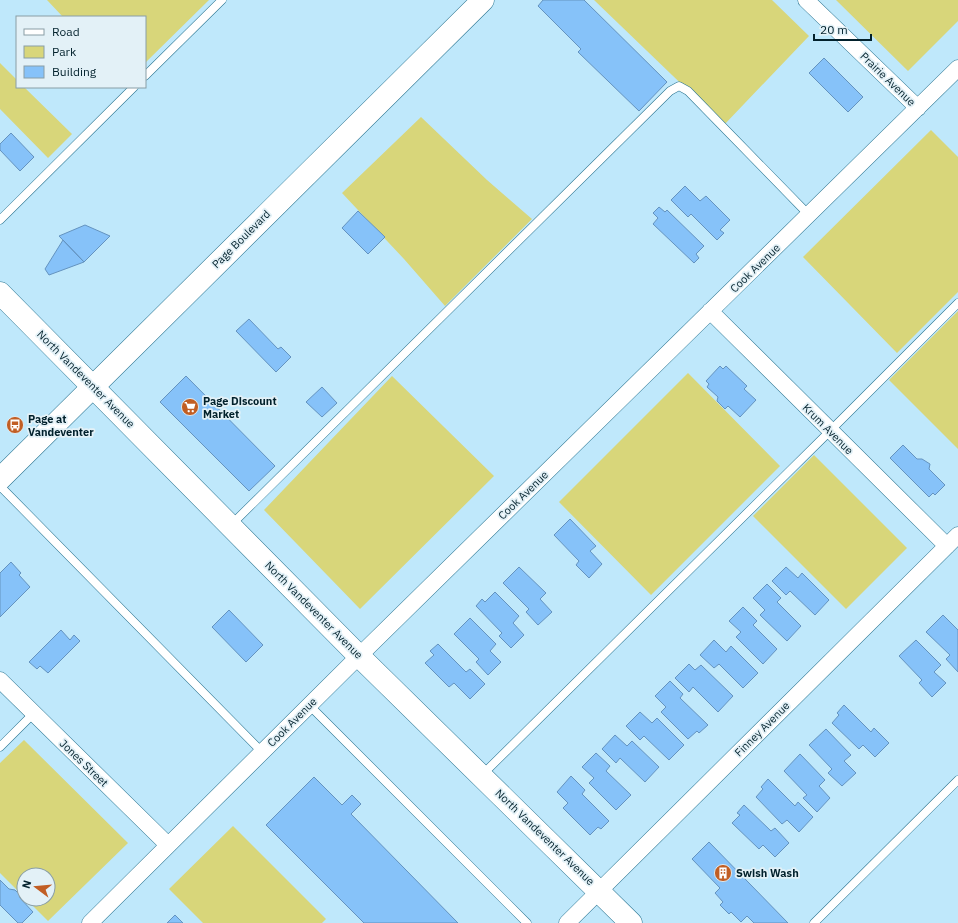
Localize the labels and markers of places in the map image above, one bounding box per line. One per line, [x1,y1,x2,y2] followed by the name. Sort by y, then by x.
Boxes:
[203,394,277,421] place label: Page Discount Market
[180,397,200,417] supermarket icon: Page Discount Market
[28,412,94,439] place label: Page at Vandeventer
[5,415,25,435] bus stop icon: Page at Vandeventer
[713,863,733,883] building icon: Swish Wash
[736,866,799,880] place label: Swish Wash

